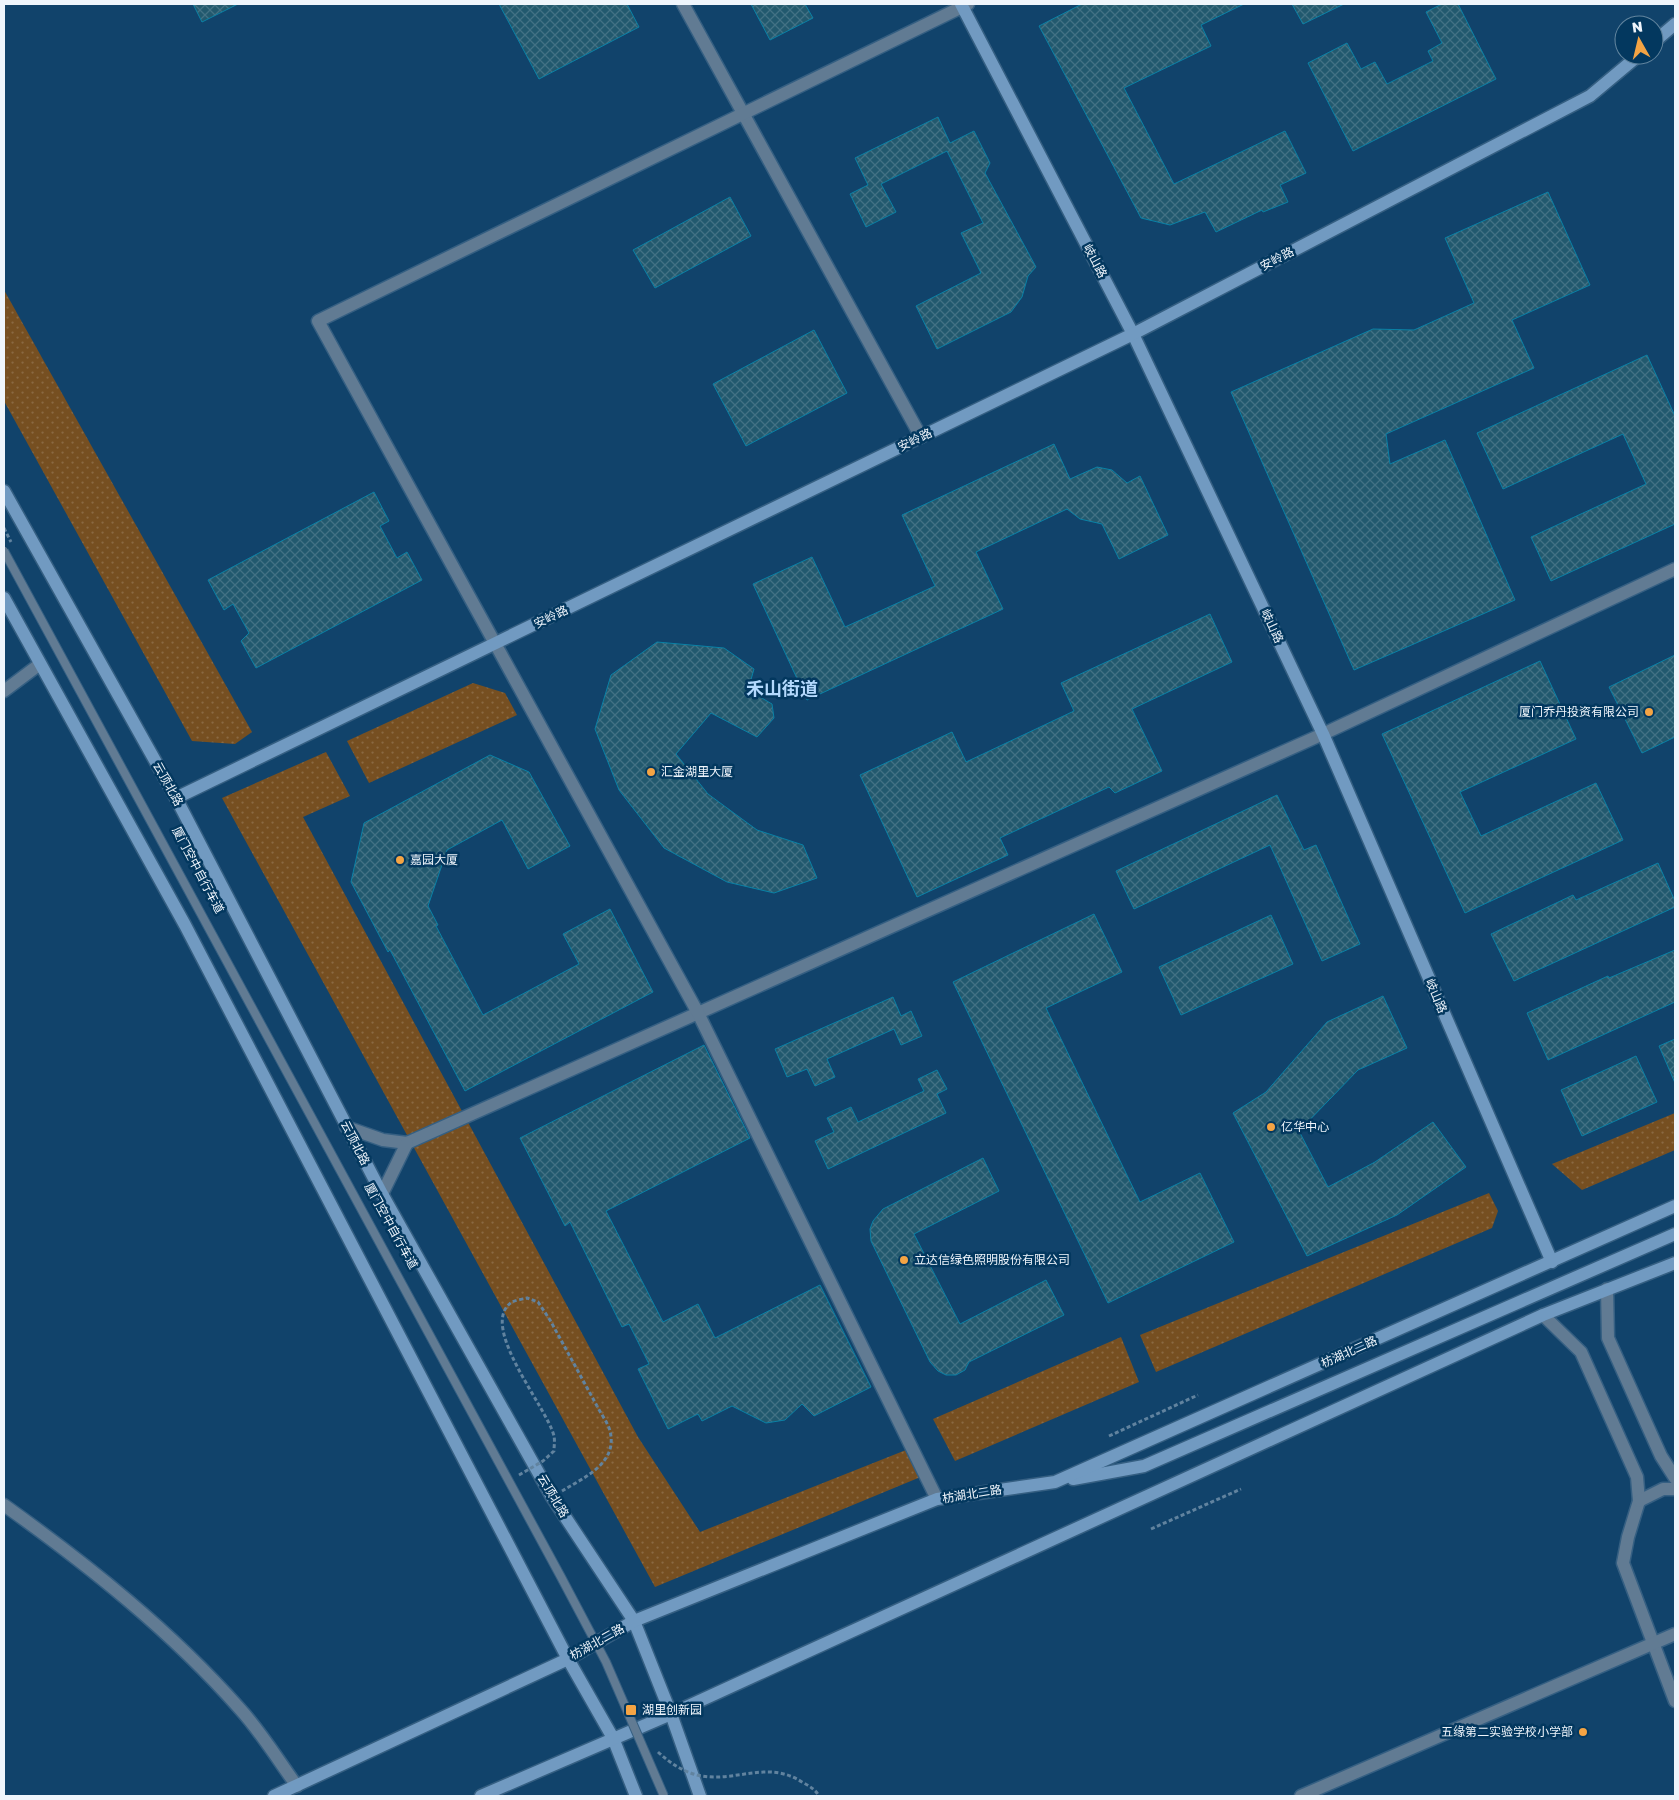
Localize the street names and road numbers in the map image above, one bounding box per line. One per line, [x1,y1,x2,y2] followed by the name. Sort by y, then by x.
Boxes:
[1080,241,1111,280] street label: 岐山路
[1257,243,1296,274] street label: 安岭路
[895,425,934,454] street label: 安岭路
[531,602,570,631] street label: 安岭路
[1258,606,1287,645] street label: 岐山路
[150,759,187,808] street label: 云顶北路
[169,824,228,916] street label: 厦门空中自行车道
[1423,976,1450,1015] street label: 岐山路
[338,1118,373,1168] street label: 云顶北路
[362,1180,421,1271] street label: 厦门空中自行车道
[1318,1332,1379,1371] street label: 枋湖北二路
[535,1471,572,1520] street label: 云顶北路
[941,1481,1003,1506] street label: 枋湖北二路
[567,1620,627,1663] street label: 枋湖北二路

